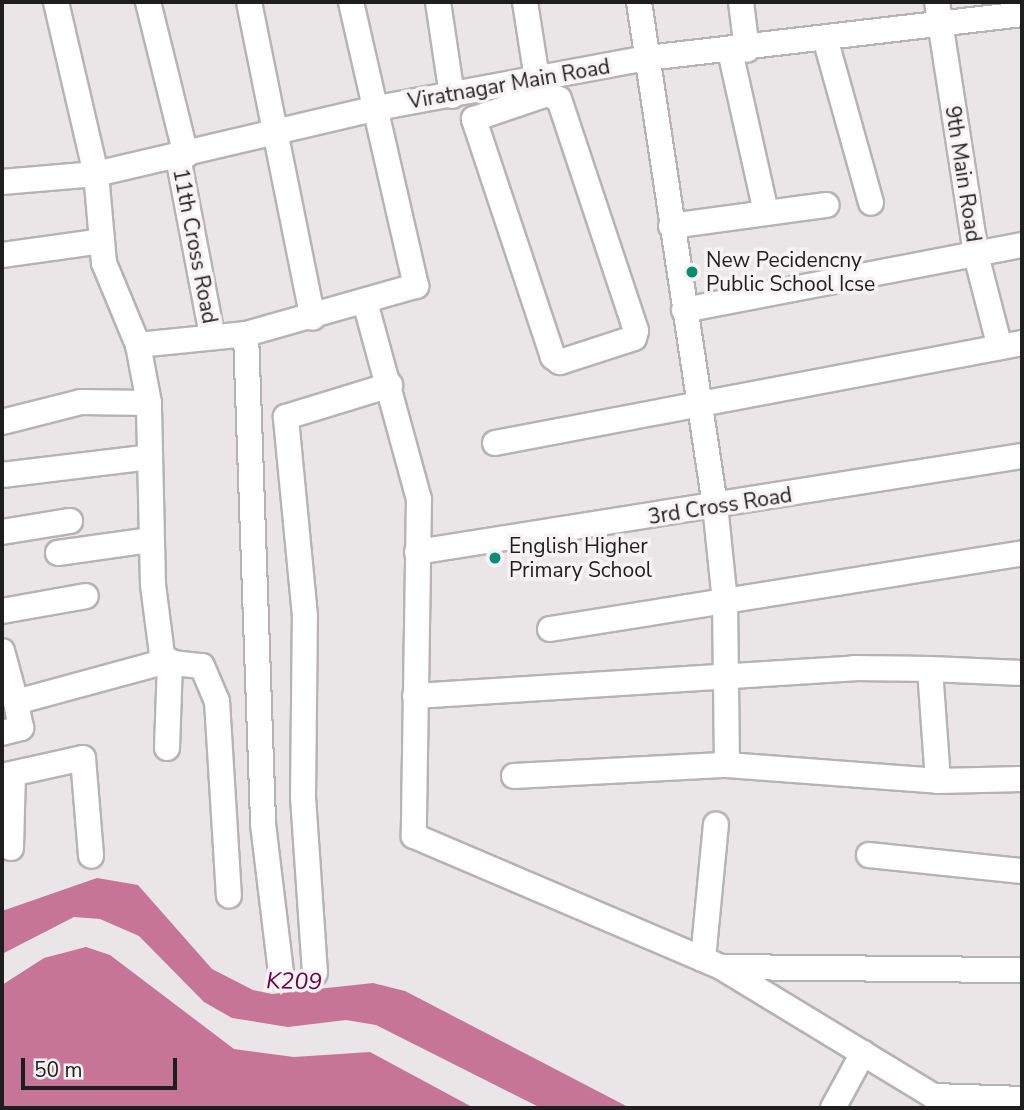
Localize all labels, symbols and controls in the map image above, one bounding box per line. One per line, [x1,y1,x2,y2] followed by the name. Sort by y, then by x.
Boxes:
[406,54,612,114] street label: Viratnagar Main Road
[940,104,986,244] street label: 9th Main Road
[168,166,222,326] street label: 11th Cross Road
[706,247,875,297] place label: New Pecidencny Public School Icse
[684,264,700,280] marker: New Pecidencny Public School Icse
[646,482,794,530] street label: 3rd Cross Road
[509,533,652,583] place label: English Higher Primary School
[487,550,503,566] marker: English Higher Primary School
[266,968,322,996] water label: K209
[24,1044,180,1088] scale bar
[34,1056,83,1084] text: 50 m

